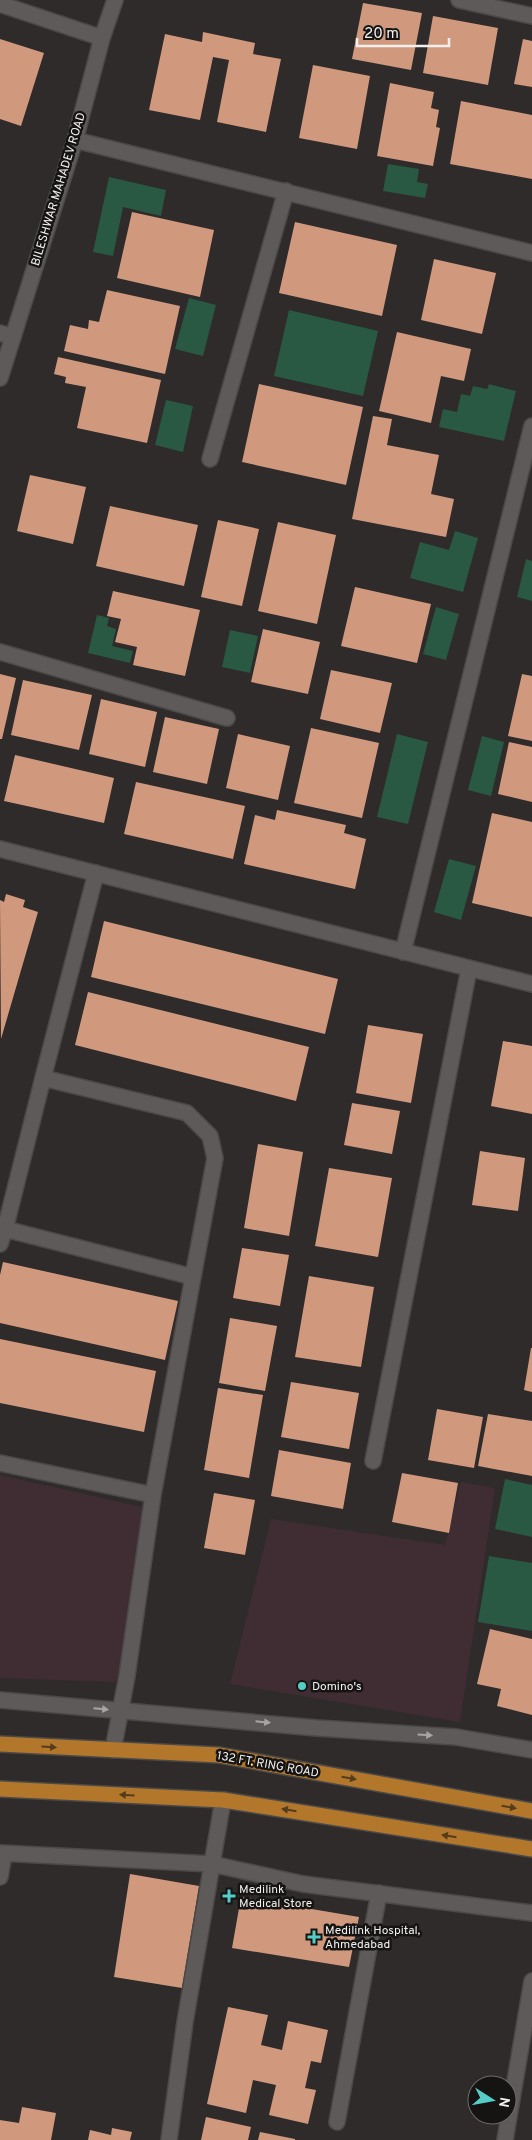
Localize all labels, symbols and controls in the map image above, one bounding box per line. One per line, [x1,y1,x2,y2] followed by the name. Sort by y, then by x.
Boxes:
[357,15,450,47] scale bar
[364,25,399,44] text: 20 m
[28,111,90,268] street label: BILESHWAR MAHADEV ROAD
[312,1679,362,1695] place label: Domino's
[296,1680,308,1692] marker: Domino's
[93,1705,109,1713] one-way arrow
[255,1718,271,1726] one-way arrow
[417,1731,433,1739] one-way arrow
[41,1743,57,1751] one-way arrow
[216,1748,320,1782] street label: 132 FT. RING ROAD
[341,1775,357,1783] one-way arrow
[119,1791,135,1799] one-way arrow
[501,1804,517,1812] one-way arrow
[280,1806,296,1814] one-way arrow
[441,1832,457,1840] one-way arrow
[239,1882,312,1912] place label: Medilink Medical Store
[223,1890,235,1902] marker: Medilink Medical Store
[325,1923,421,1953] place label: Medilink Hospital, Ahmedabad
[307,1930,321,1944] marker: Medilink Hospital, Ahmedabad
[467,2075,517,2125] north arrow
[494,2096,513,2109] text: N

